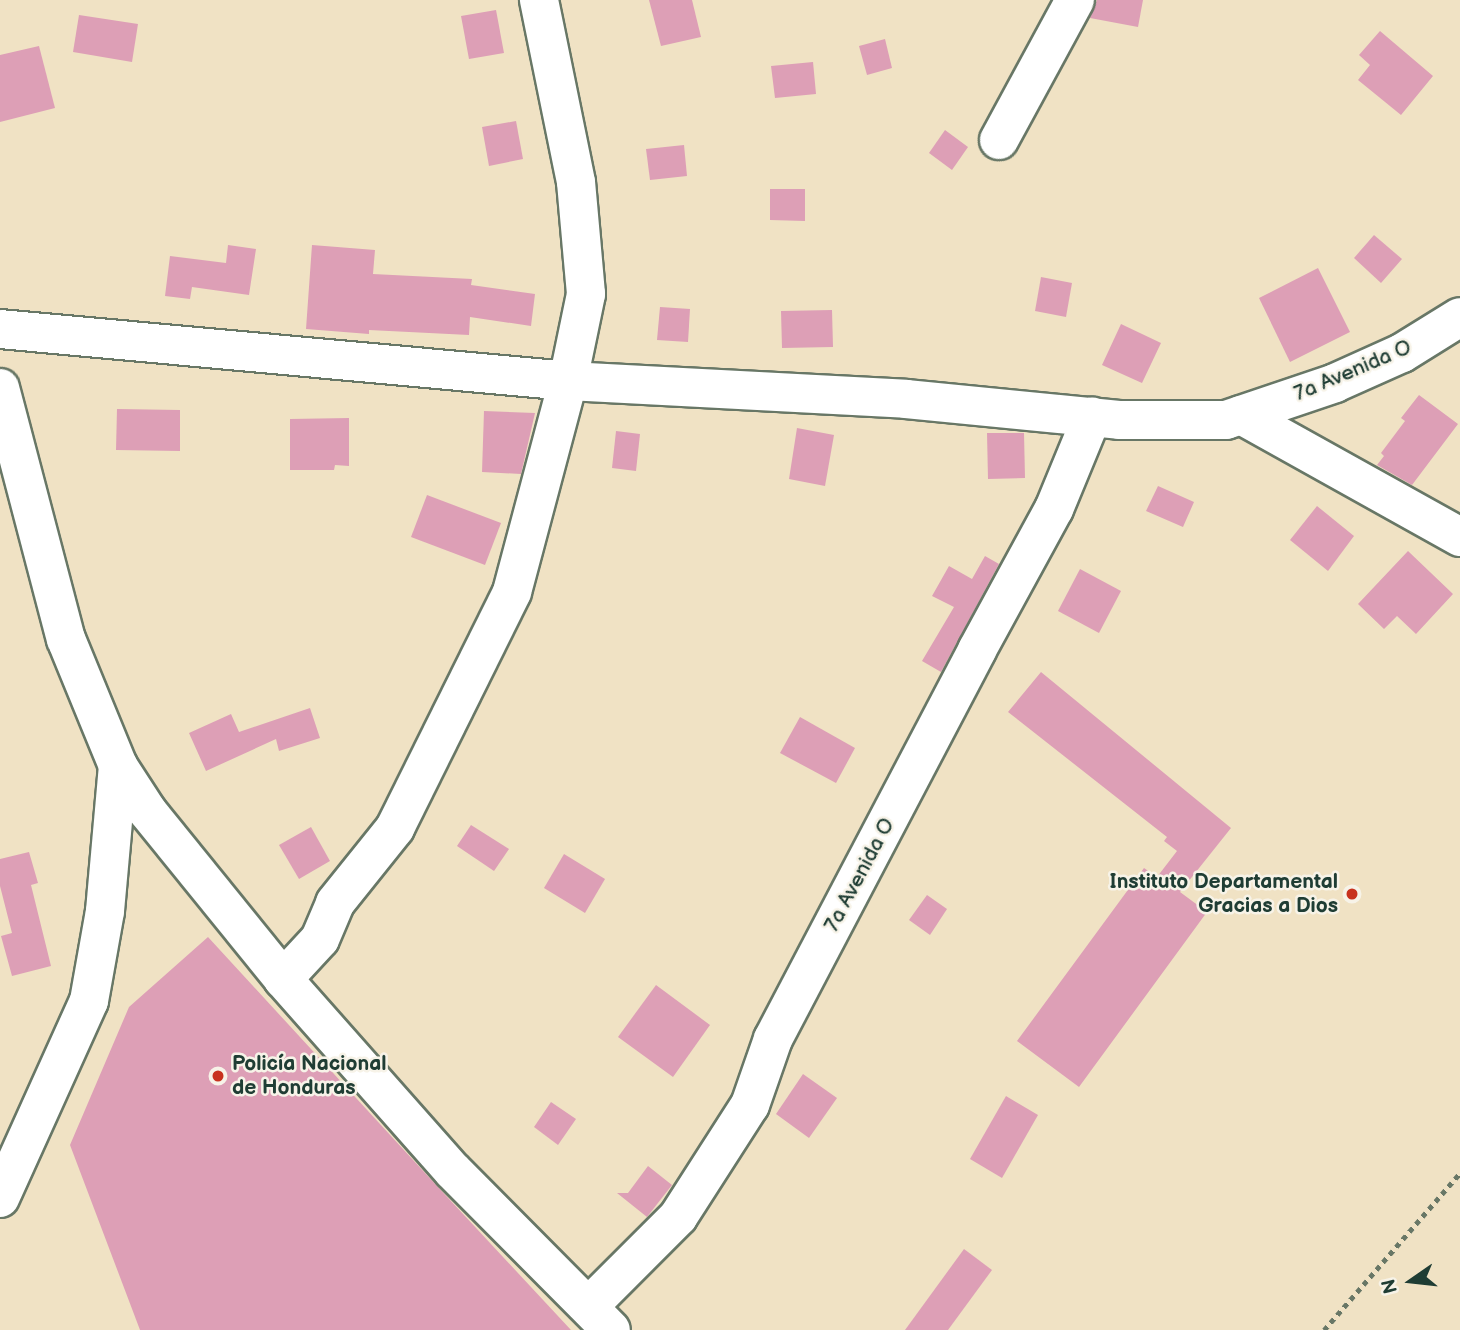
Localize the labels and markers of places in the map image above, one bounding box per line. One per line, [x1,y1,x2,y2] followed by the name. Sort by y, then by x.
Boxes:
[1109,869,1338,919] place label: Instituto Departamental Gracias a Dios
[1344,886,1360,902] marker: Instituto Departamental Gracias a Dios
[232,1051,386,1101] place label: Policía Nacional de Honduras
[210,1068,226,1084] marker: Policía Nacional de Honduras

